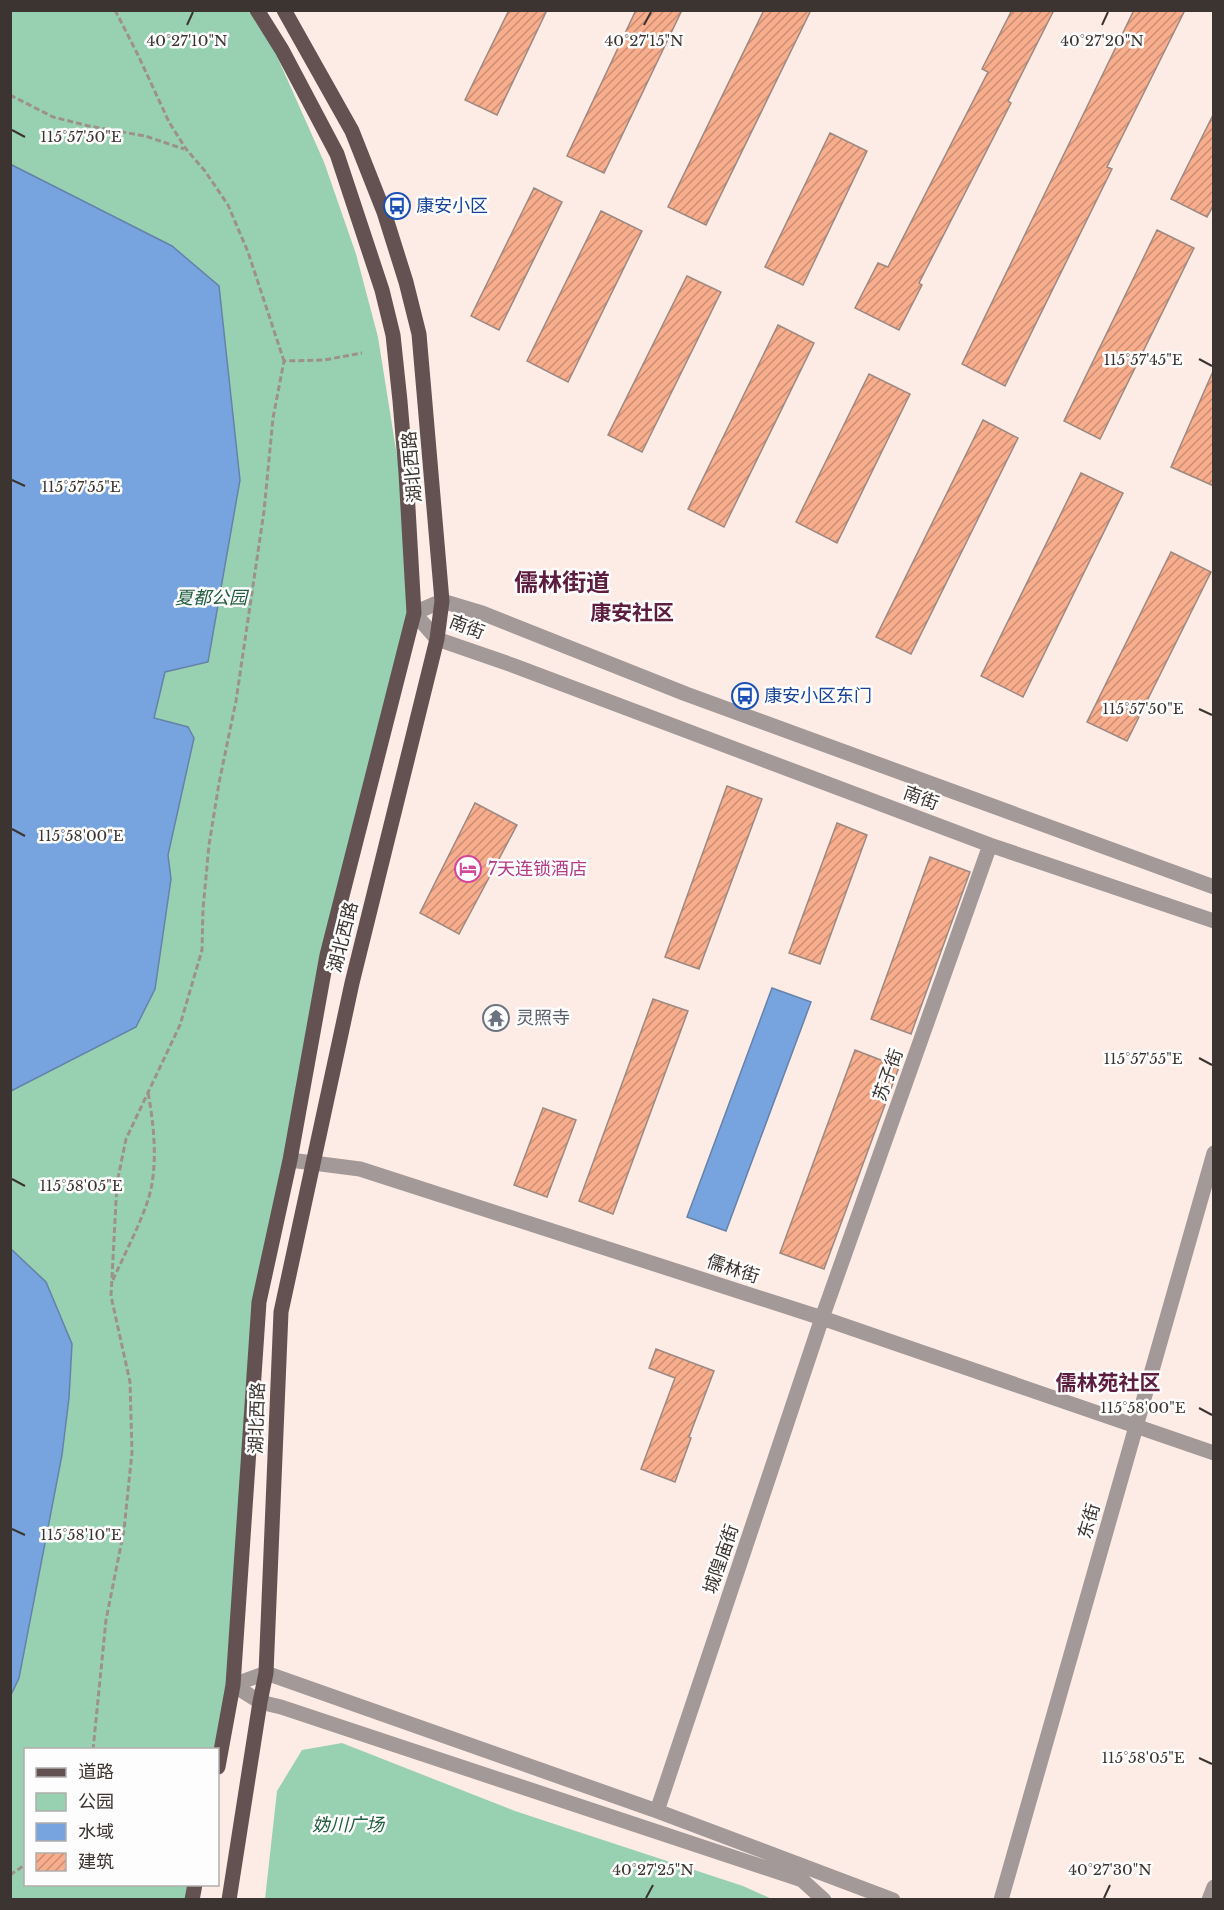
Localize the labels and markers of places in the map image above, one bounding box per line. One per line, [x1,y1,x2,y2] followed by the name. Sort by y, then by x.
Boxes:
[382,191,412,221] bus stop icon: 康安小区
[416,195,488,217] place label: 康安小区
[730,681,760,711] bus stop icon: 康安小区东门
[764,685,872,707] place label: 康安小区东门
[453,854,483,884] hotel icon: 7天连锁酒店
[488,858,587,880] place label: 7天连锁酒店
[481,1003,511,1033] temple icon: 灵照寺
[516,1007,570,1029] place label: 灵照寺

